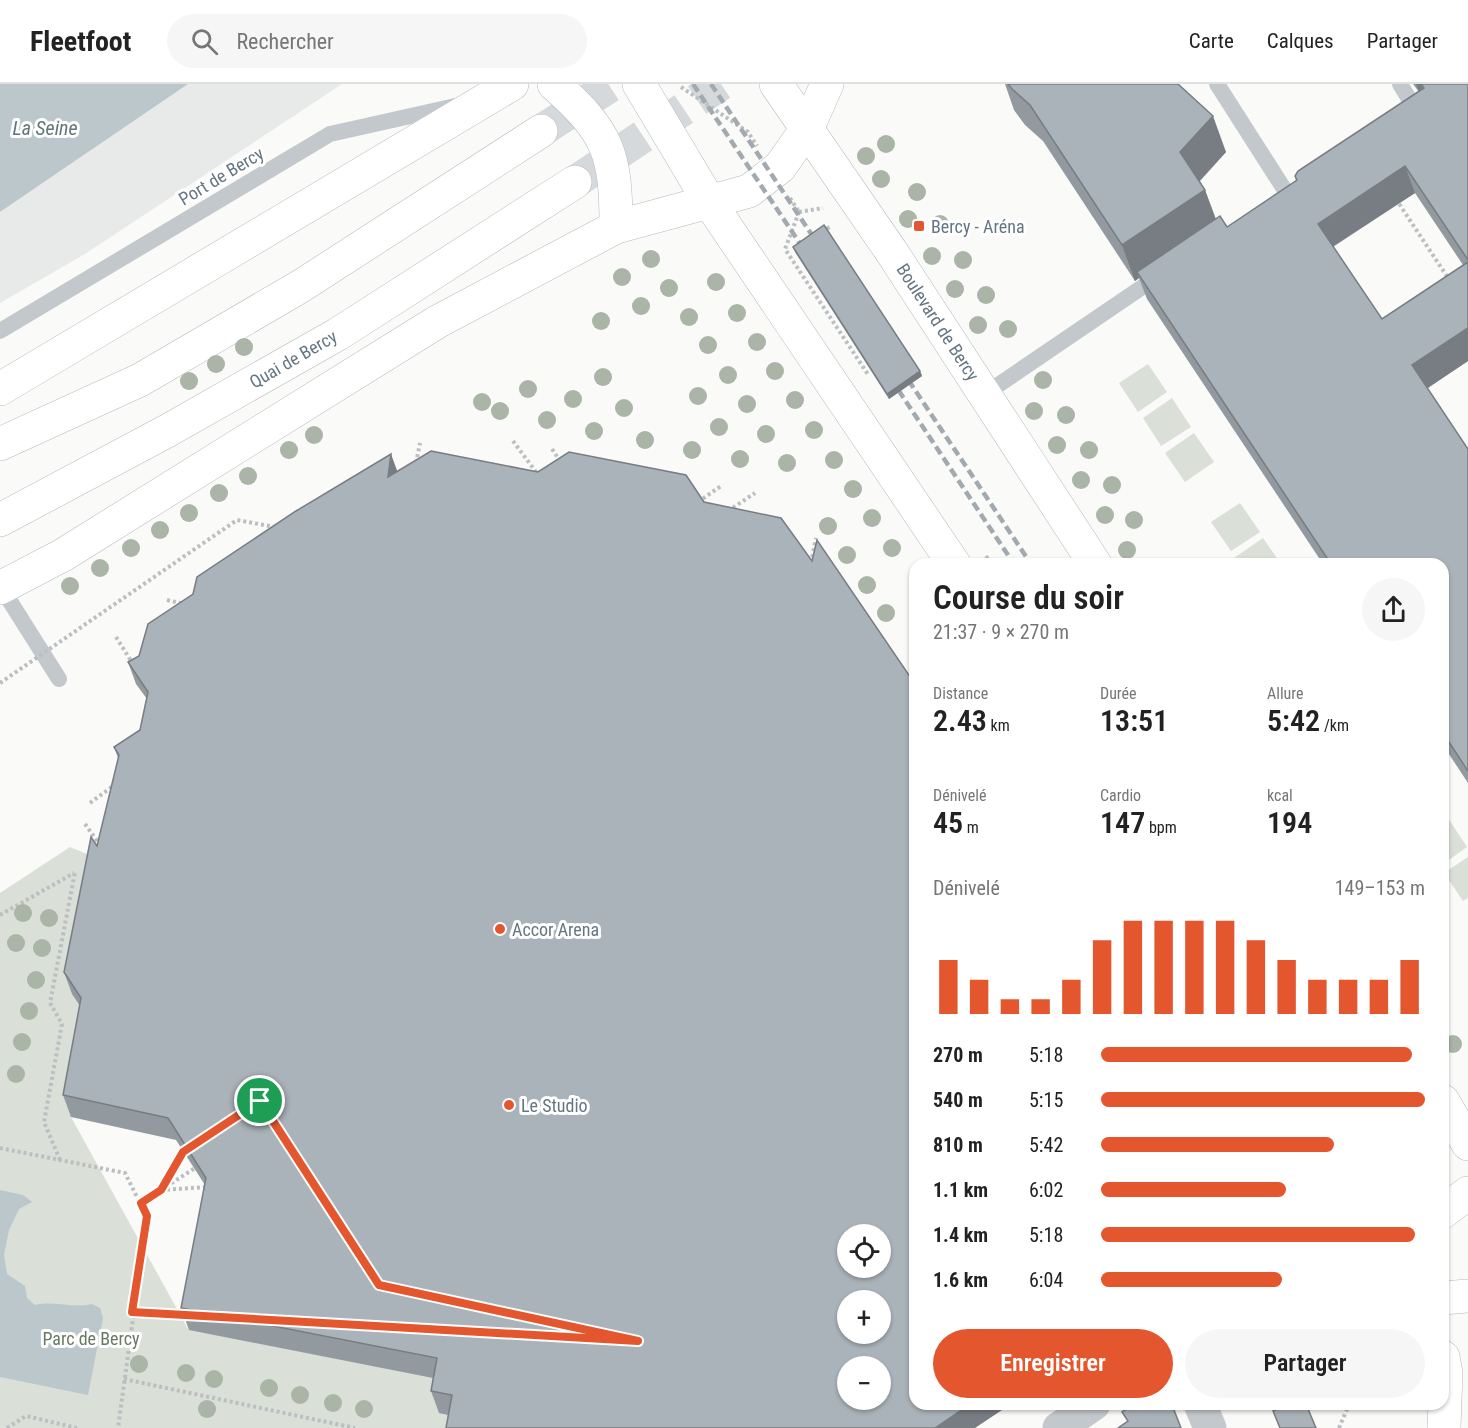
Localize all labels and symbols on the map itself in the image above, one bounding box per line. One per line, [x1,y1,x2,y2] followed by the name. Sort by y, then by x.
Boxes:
[12,116,78,140] water label: La Seine
[175,142,268,210] street label: Port de Bercy
[931,216,1025,237] place label: Bercy - Aréna
[912,219,926,233] marker: Bercy - Aréna
[892,259,984,385] street label: Boulevard de Bercy
[246,325,341,392] street label: Quai de Bercy
[512,919,599,940] place label: Accor Arena
[493,922,507,936] marker: Accor Arena
[234,1075,285,1126] pin
[521,1095,588,1116] place label: Le Studio
[502,1098,516,1112] marker: Le Studio
[42,1328,140,1349] park label: Parc de Bercy

